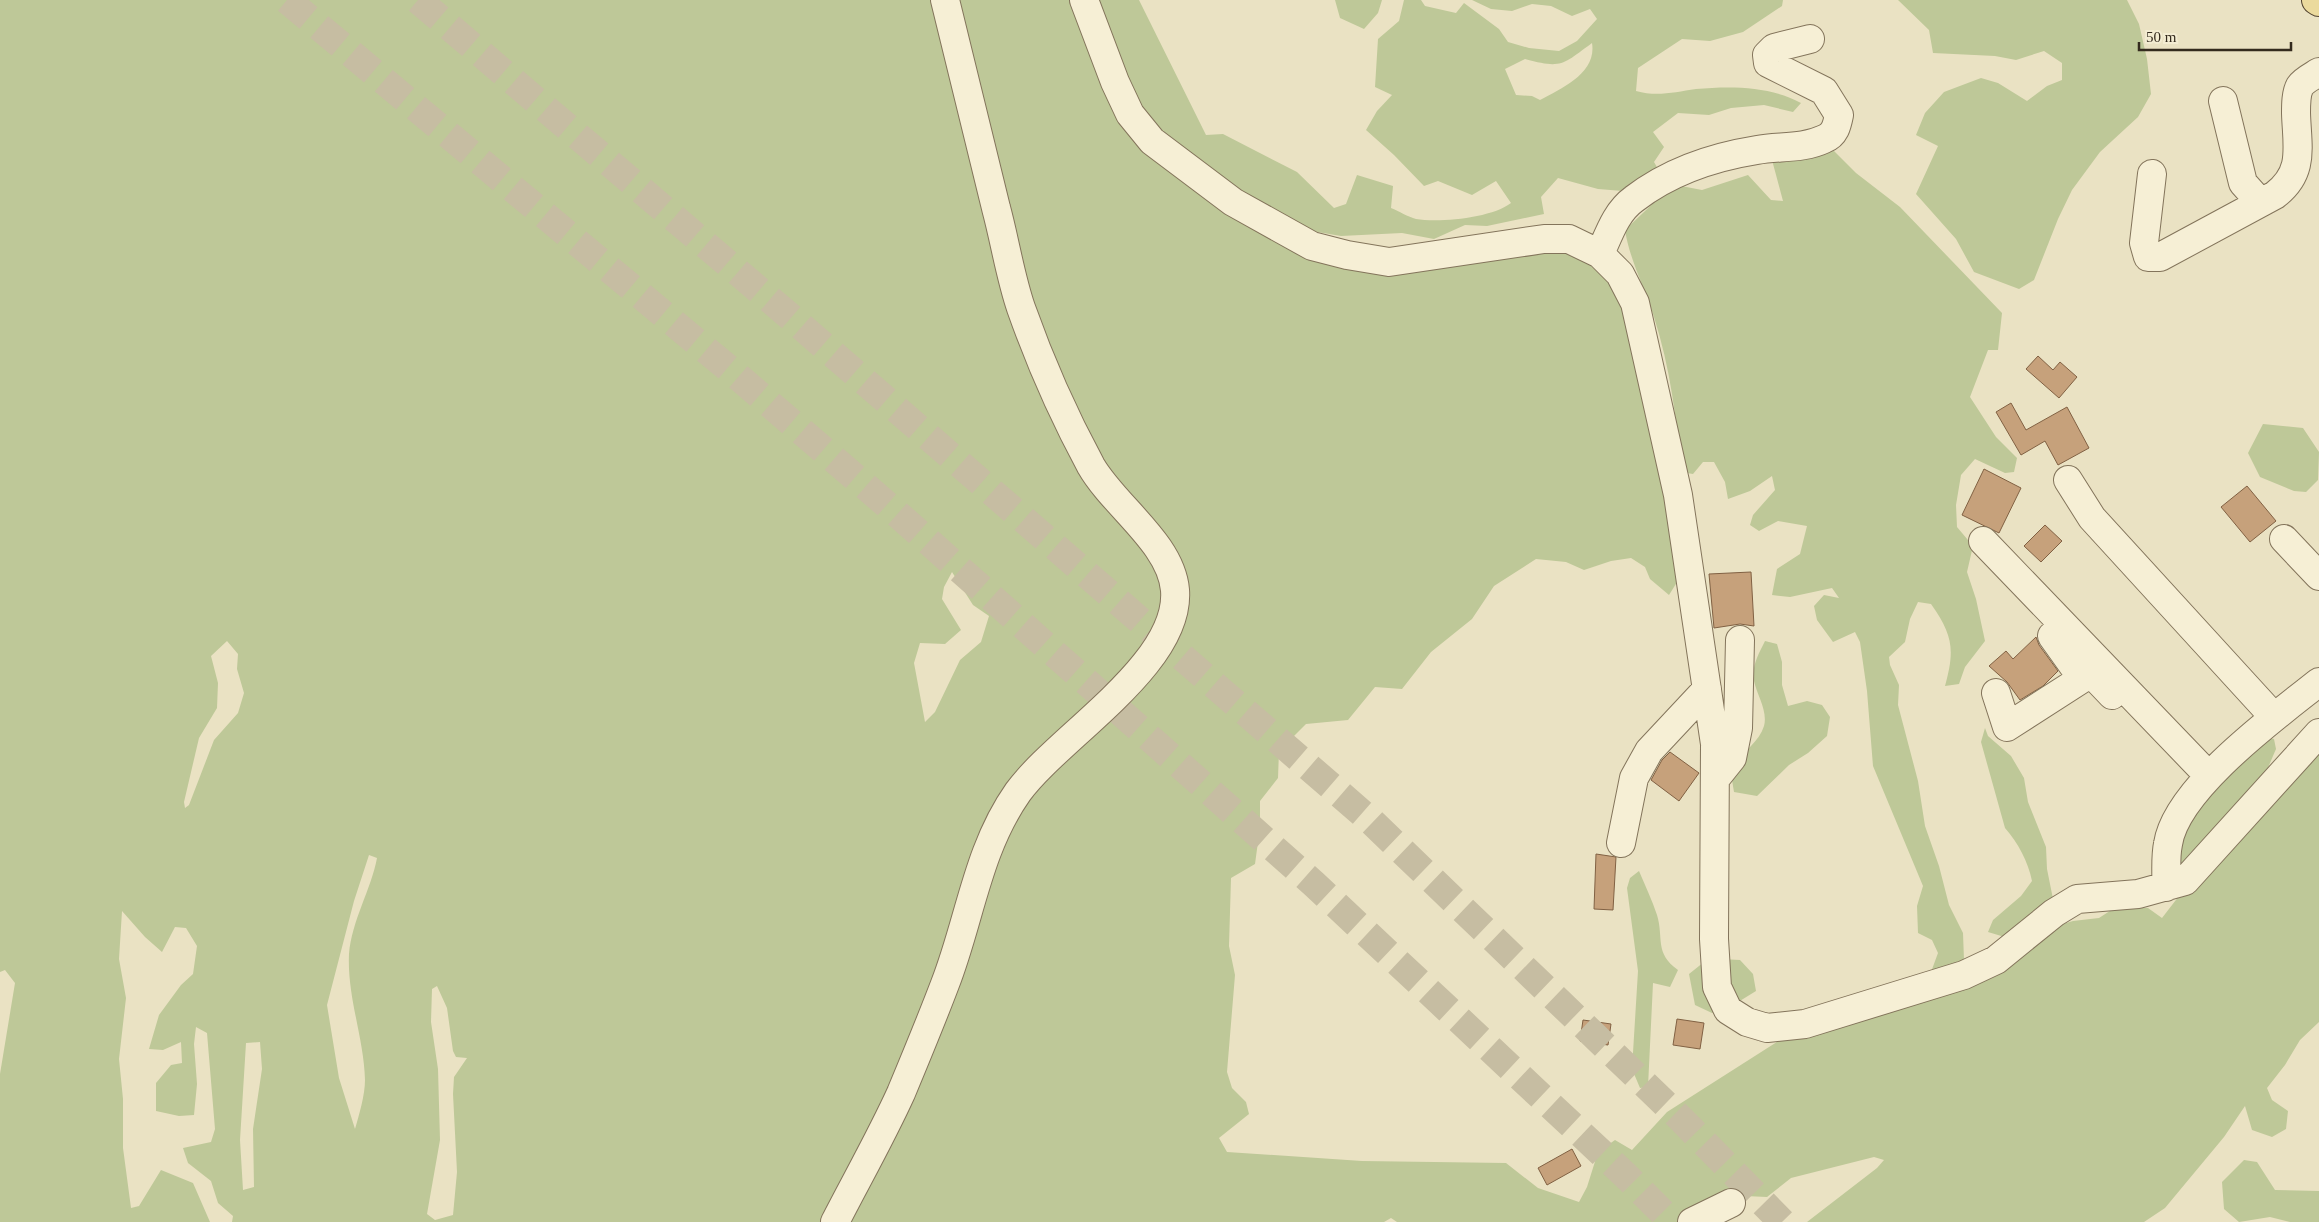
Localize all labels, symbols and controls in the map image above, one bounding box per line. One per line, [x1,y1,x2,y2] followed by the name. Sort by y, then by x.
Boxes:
[2139,20,2292,52] scale bar
[2146,29,2177,45] text: 50 m

